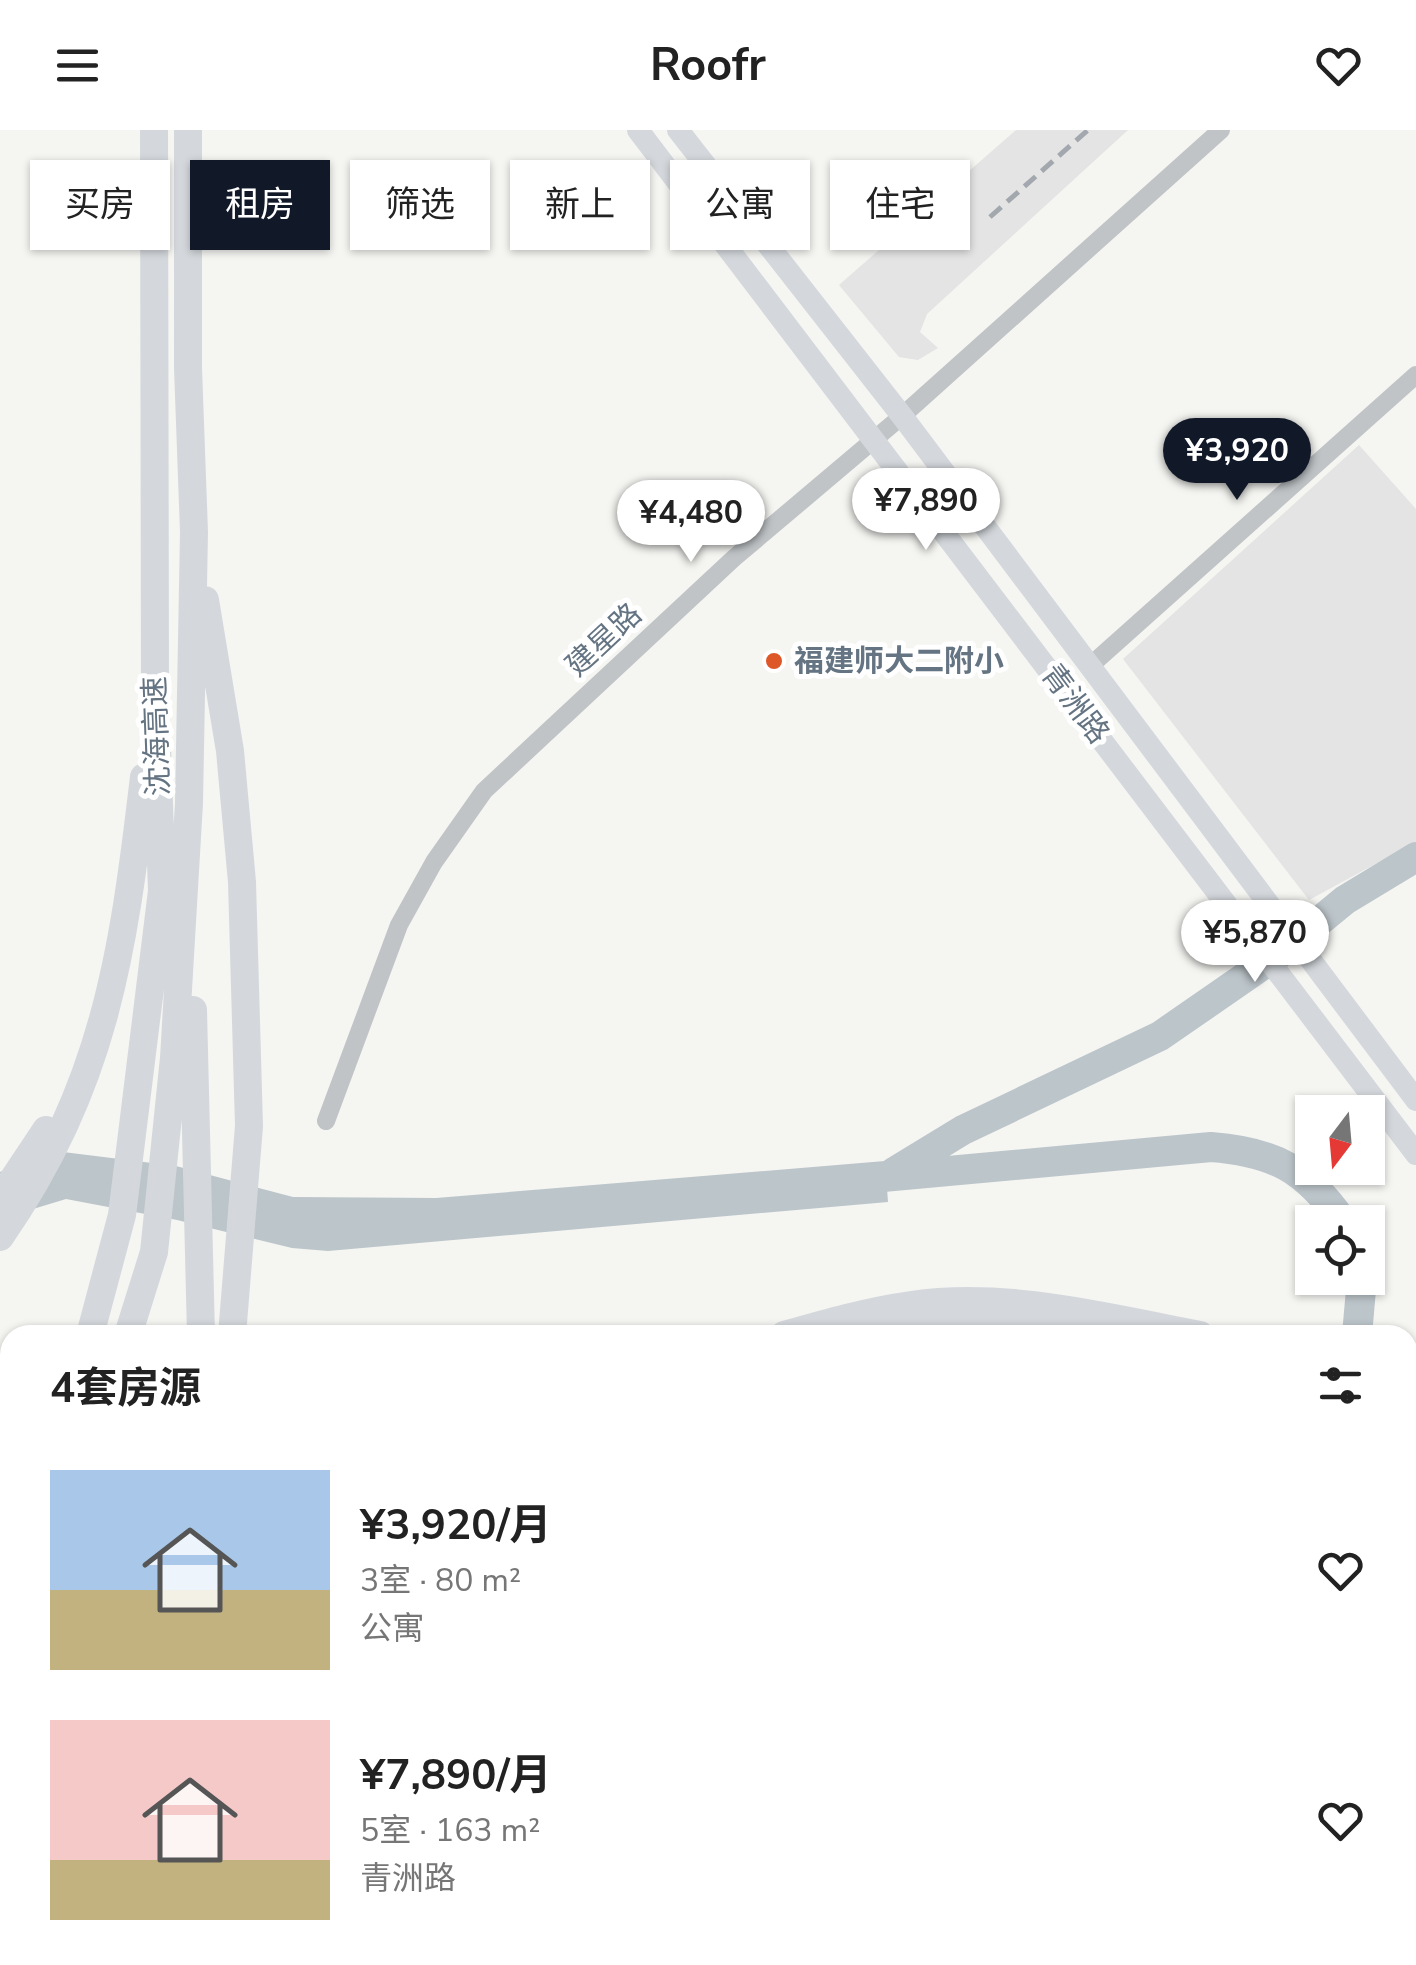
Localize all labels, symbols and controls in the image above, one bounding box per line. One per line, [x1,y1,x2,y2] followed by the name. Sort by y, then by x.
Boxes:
[650,35,766,96] text: Roofr
[50,38,105,93] icon: menu
[1311,38,1366,93] icon: heart
[30,160,170,250] chip: 买房
[190,160,330,250] chip: 租房
[350,160,490,250] chip: 筛选
[510,160,650,250] chip: 新上
[670,160,810,250] chip: 公寓
[830,160,970,250] chip: 住宅
[1156,418,1318,503] pin: ¥3,920
[1185,429,1289,472] text: ¥3,920
[845,468,1007,553] pin: ¥7,890
[874,479,978,522] text: ¥7,890
[610,480,772,565] pin: ¥4,480
[639,491,743,534] text: ¥4,480
[557,594,651,686] street label: 建星路
[794,641,1004,682] place label: 福建师大二附小
[763,650,785,672] marker: 福建师大二附小
[1032,656,1118,752] street label: 青洲路
[134,675,180,797] street label: 沈海高速
[1174,900,1336,985] pin: ¥5,870
[1203,911,1307,954] text: ¥5,870
[1295,1095,1385,1185] north arrow
[1295,1095,1385,1295] map controls
[1295,1205,1385,1295] button: locate
[1313,1358,1368,1413] icon: filters
[50,1360,201,1417] text: 4套房源
[360,1497,552,1554] text: ¥3,920/月
[130,1510,250,1630] icon: home
[1313,1543,1368,1598] icon: heart
[360,1559,521,1602] text: 3室 · 80 m²
[360,1607,424,1650] text: 公寓
[360,1747,552,1804] text: ¥7,890/月
[130,1760,250,1880] icon: home
[1313,1793,1368,1848] icon: heart
[360,1809,540,1852] text: 5室 · 163 m²
[360,1857,456,1900] text: 青洲路

